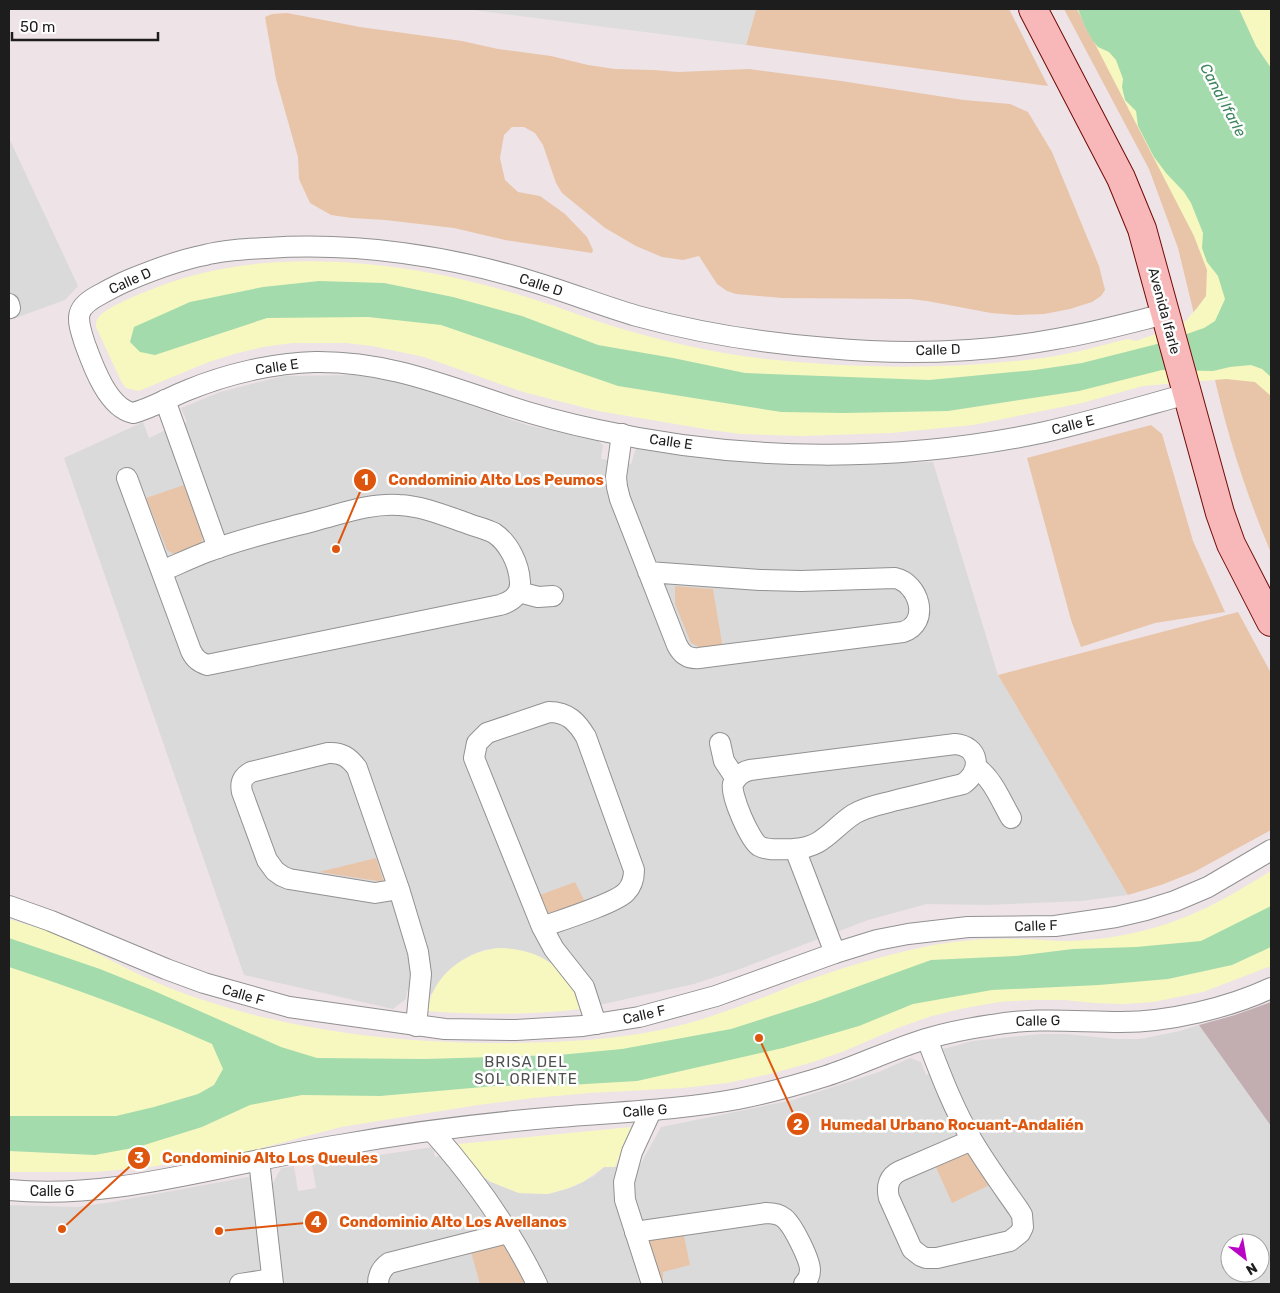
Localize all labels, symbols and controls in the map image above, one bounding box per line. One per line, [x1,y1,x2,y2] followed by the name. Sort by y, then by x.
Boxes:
[12,10,159,42] scale bar
[20,18,55,36] text: 50 m
[1196,60,1250,140] water label: Canal Ifarle
[106,264,154,298] street label: Calle D
[1144,266,1184,356] street label: Avenida Ifarle
[517,270,565,300] street label: Calle D
[915,341,961,359] street label: Calle D
[254,356,300,378] street label: Calle E
[1050,411,1096,439] street label: Calle E
[648,431,694,453] street label: Calle E
[353,465,614,495] callout: Condominio Alto Los Peumos
[361,471,369,489] text: 1
[388,471,604,489] text: Condominio Alto Los Peumos
[1014,917,1058,935] street label: Calle F
[220,981,266,1009] street label: Calle F
[621,1002,667,1028] street label: Calle F
[1016,1012,1060,1030] street label: Calle G
[474,1053,578,1088] district label: BRISA DEL SOL ORIENTE
[622,1101,668,1121] street label: Calle G
[785,1109,1094,1139] callout: Humedal Urbano Rocuant-Andalién
[793,1116,803,1134] text: 2
[820,1116,1084,1134] text: Humedal Urbano Rocuant-Andalién
[127,1143,388,1173] callout: Condominio Alto Los Queules
[134,1149,144,1167] text: 3
[162,1149,378,1167] text: Condominio Alto Los Queules
[30,1183,74,1200] street label: Calle G
[304,1207,577,1237] callout: Condominio Alto Los Avellanos
[311,1213,321,1231] text: 4
[339,1213,567,1231] text: Condominio Alto Los Avellanos
[1220,1233,1270,1283] north arrow
[1243,1259,1260,1279] text: N

